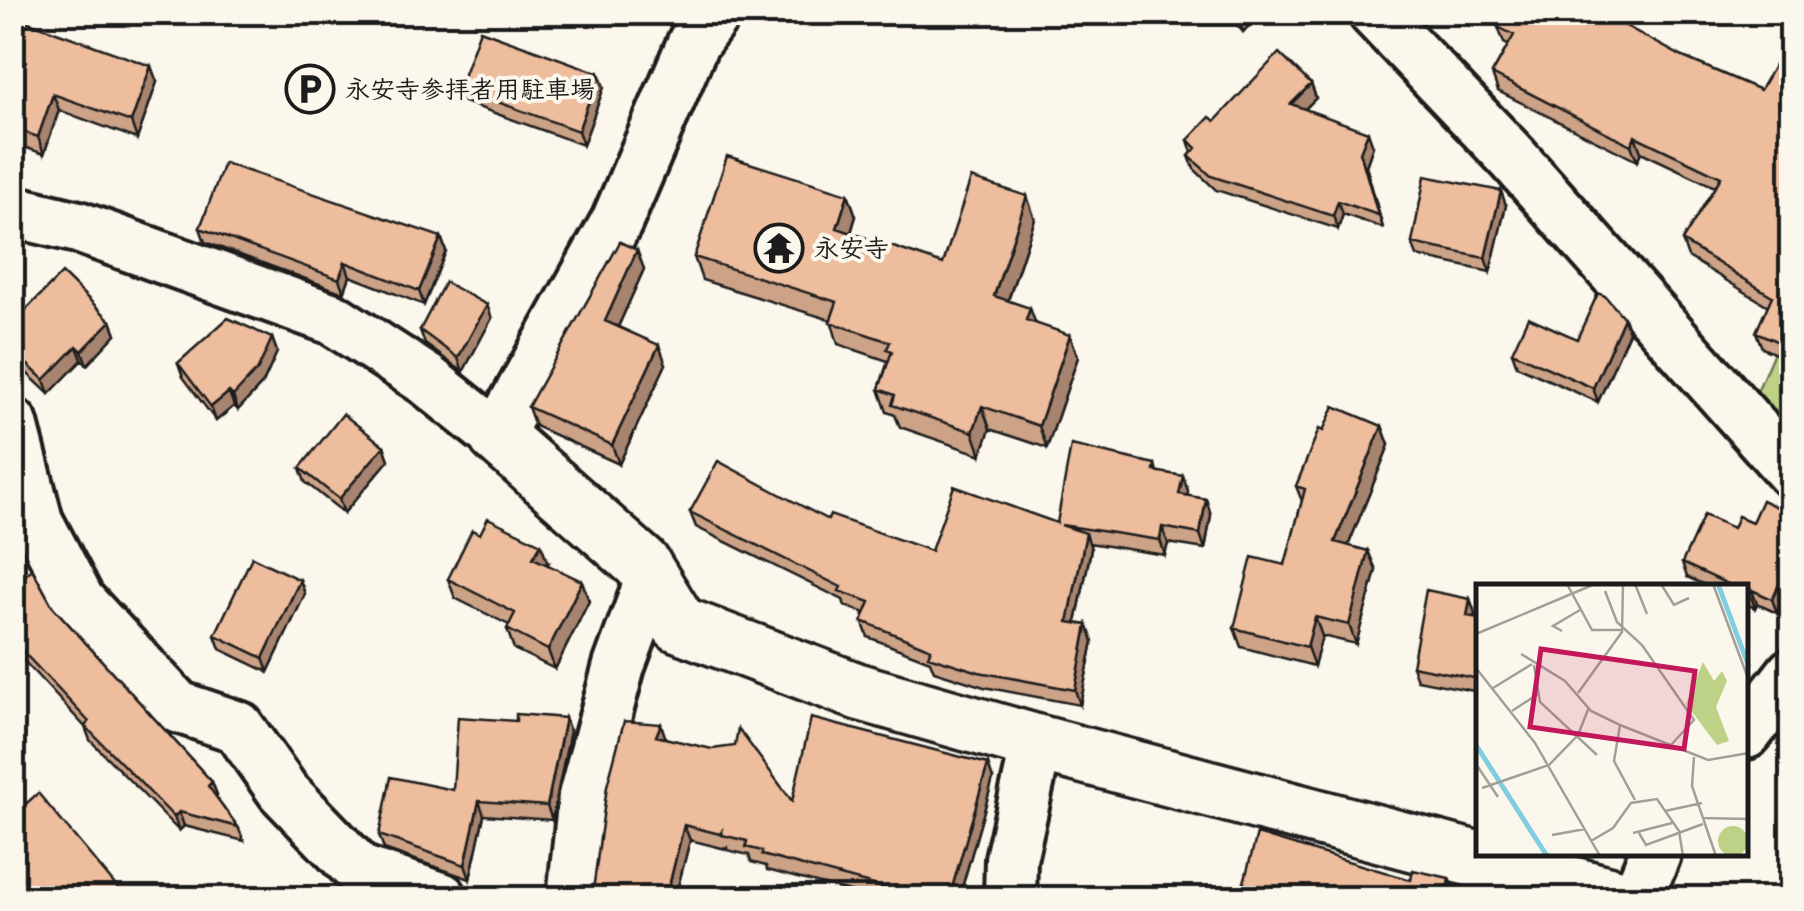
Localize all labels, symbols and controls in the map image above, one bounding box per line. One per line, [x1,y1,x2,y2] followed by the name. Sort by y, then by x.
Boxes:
[284,63,336,115] parking icon: 永安寺参拝者用駐車場
[345,73,595,105] place label: 永安寺参拝者用駐車場
[753,222,805,274] temple icon: 永安寺
[814,232,889,264] place label: 永安寺
[1476,584,1749,856] inset map

